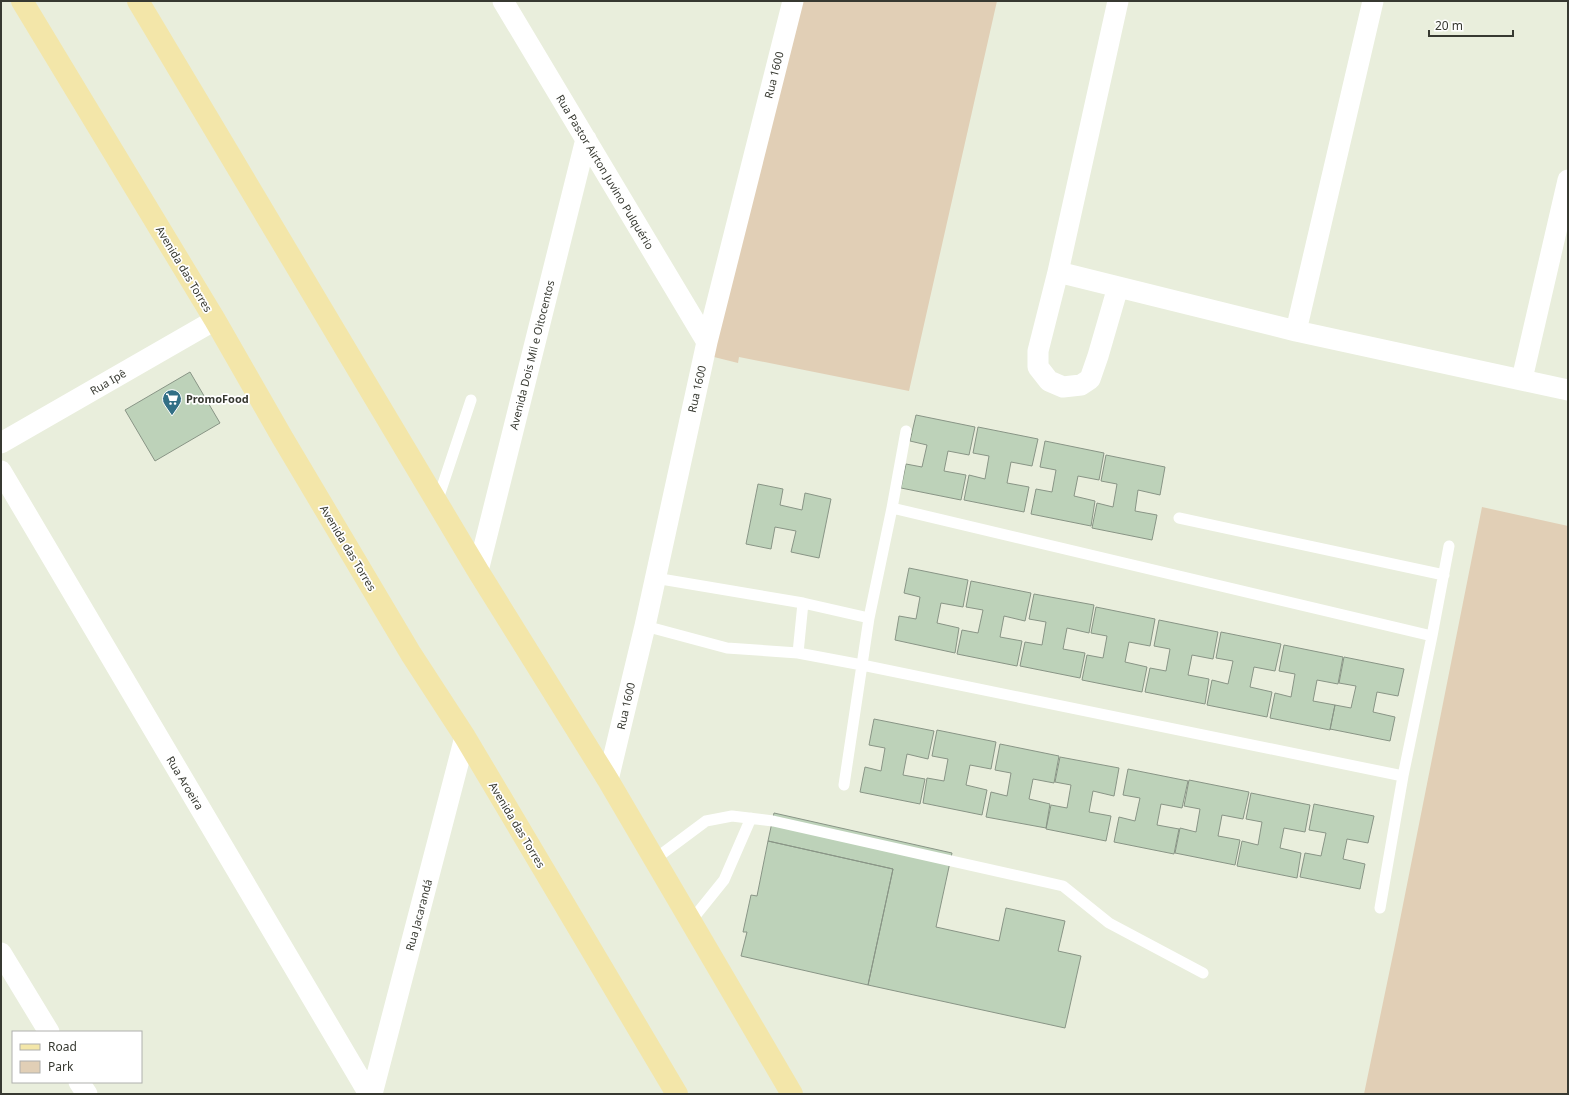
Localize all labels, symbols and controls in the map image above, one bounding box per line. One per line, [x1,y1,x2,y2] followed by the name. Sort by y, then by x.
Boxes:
[1429,12,1513,38] scale bar
[1435,17,1463,34] text: 20 m
[760,50,787,100] street label: Rua 1600
[553,92,658,252] street label: Rua Pastor Airton Juvino Pulquério
[153,223,216,314] street label: Avenida das Torres
[506,278,557,431] street label: Avenida Dois Mil e Oitocentos
[684,364,709,414] street label: Rua 1600
[87,365,129,398] street label: Rua Ipê
[161,388,183,416] supermarket icon: PromoFood
[186,391,249,406] place label: PromoFood
[317,502,380,593] street label: Avenida das Torres
[613,681,638,731] street label: Rua 1600
[163,753,207,812] street label: Rua Aroeira
[486,779,549,870] street label: Avenida das Torres
[402,877,435,952] street label: Rua Jacarandá
[12,1031,142,1083] legend
[48,1038,77,1055] text: Road
[48,1058,74,1075] text: Park

